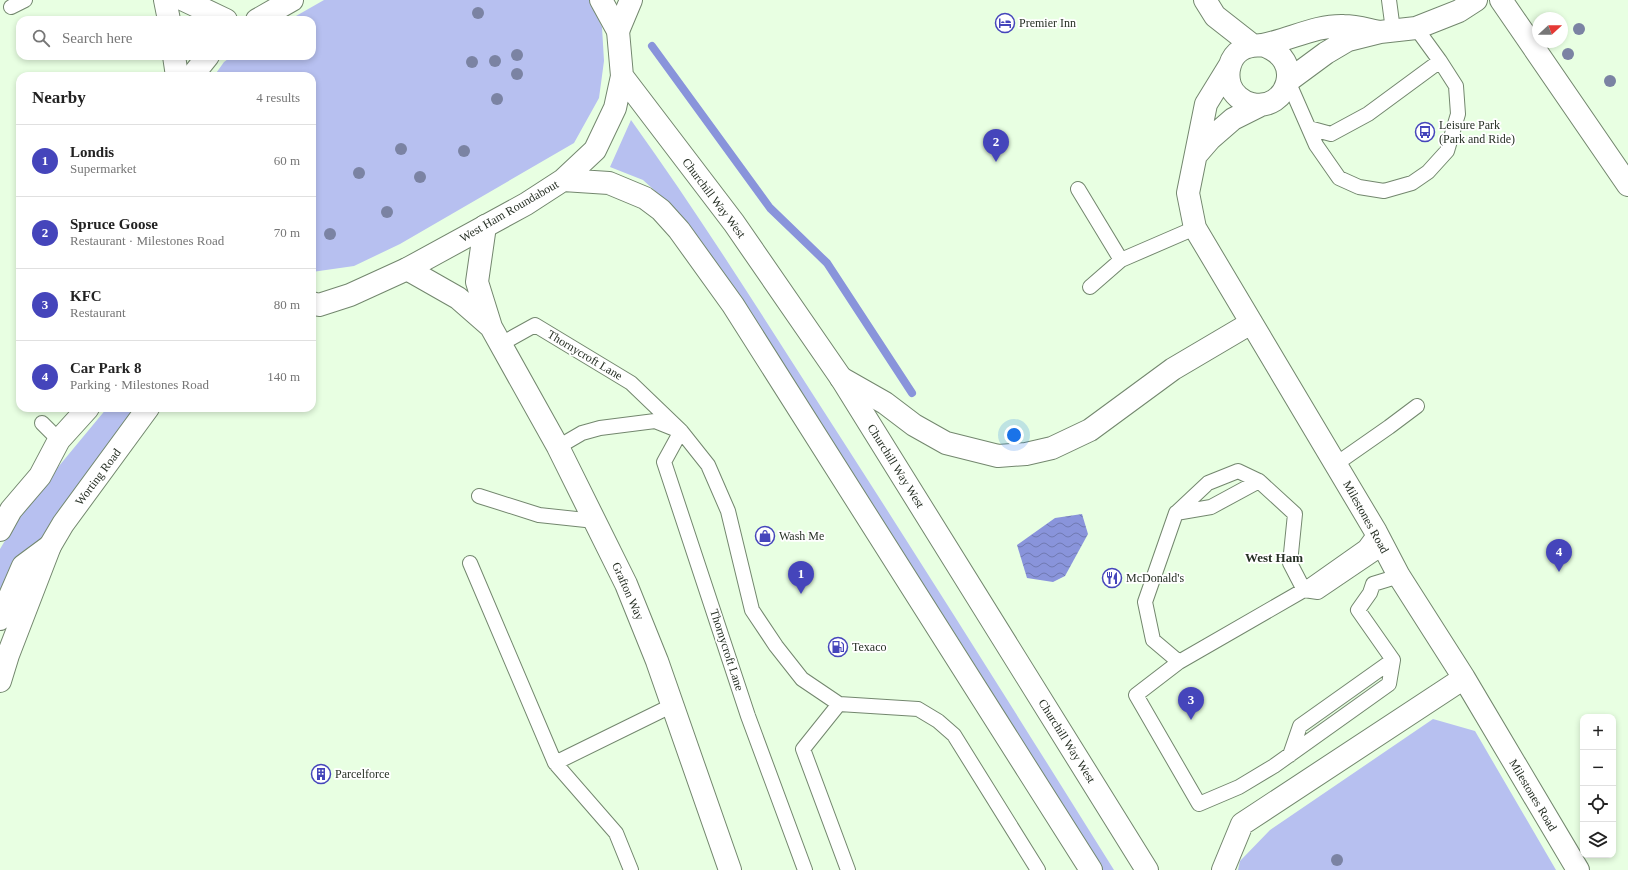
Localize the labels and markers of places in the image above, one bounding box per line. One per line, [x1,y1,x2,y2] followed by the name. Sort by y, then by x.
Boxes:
[994,12,1016,34] hotel icon: Premier Inn
[1019,16,1076,30] place label: Premier Inn
[1439,118,1515,146] place label: Leisure Park (Park and Ride)
[1414,121,1436,143] bus stop icon: Leisure Park (Park and Ride)
[983,129,1009,162] pin: 2
[754,525,776,547] shop icon: Wash Me
[779,529,824,543] place label: Wash Me
[1546,539,1572,572] pin: 4
[788,561,814,594] pin: 1
[1101,567,1123,589] restaurant icon: McDonald's
[1126,571,1184,585] place label: McDonald's
[827,636,849,658] fuel station icon: Texaco
[852,640,886,654] place label: Texaco
[1178,687,1204,720] pin: 3
[310,763,332,785] building icon: Parcelforce
[335,767,390,781] place label: Parcelforce

